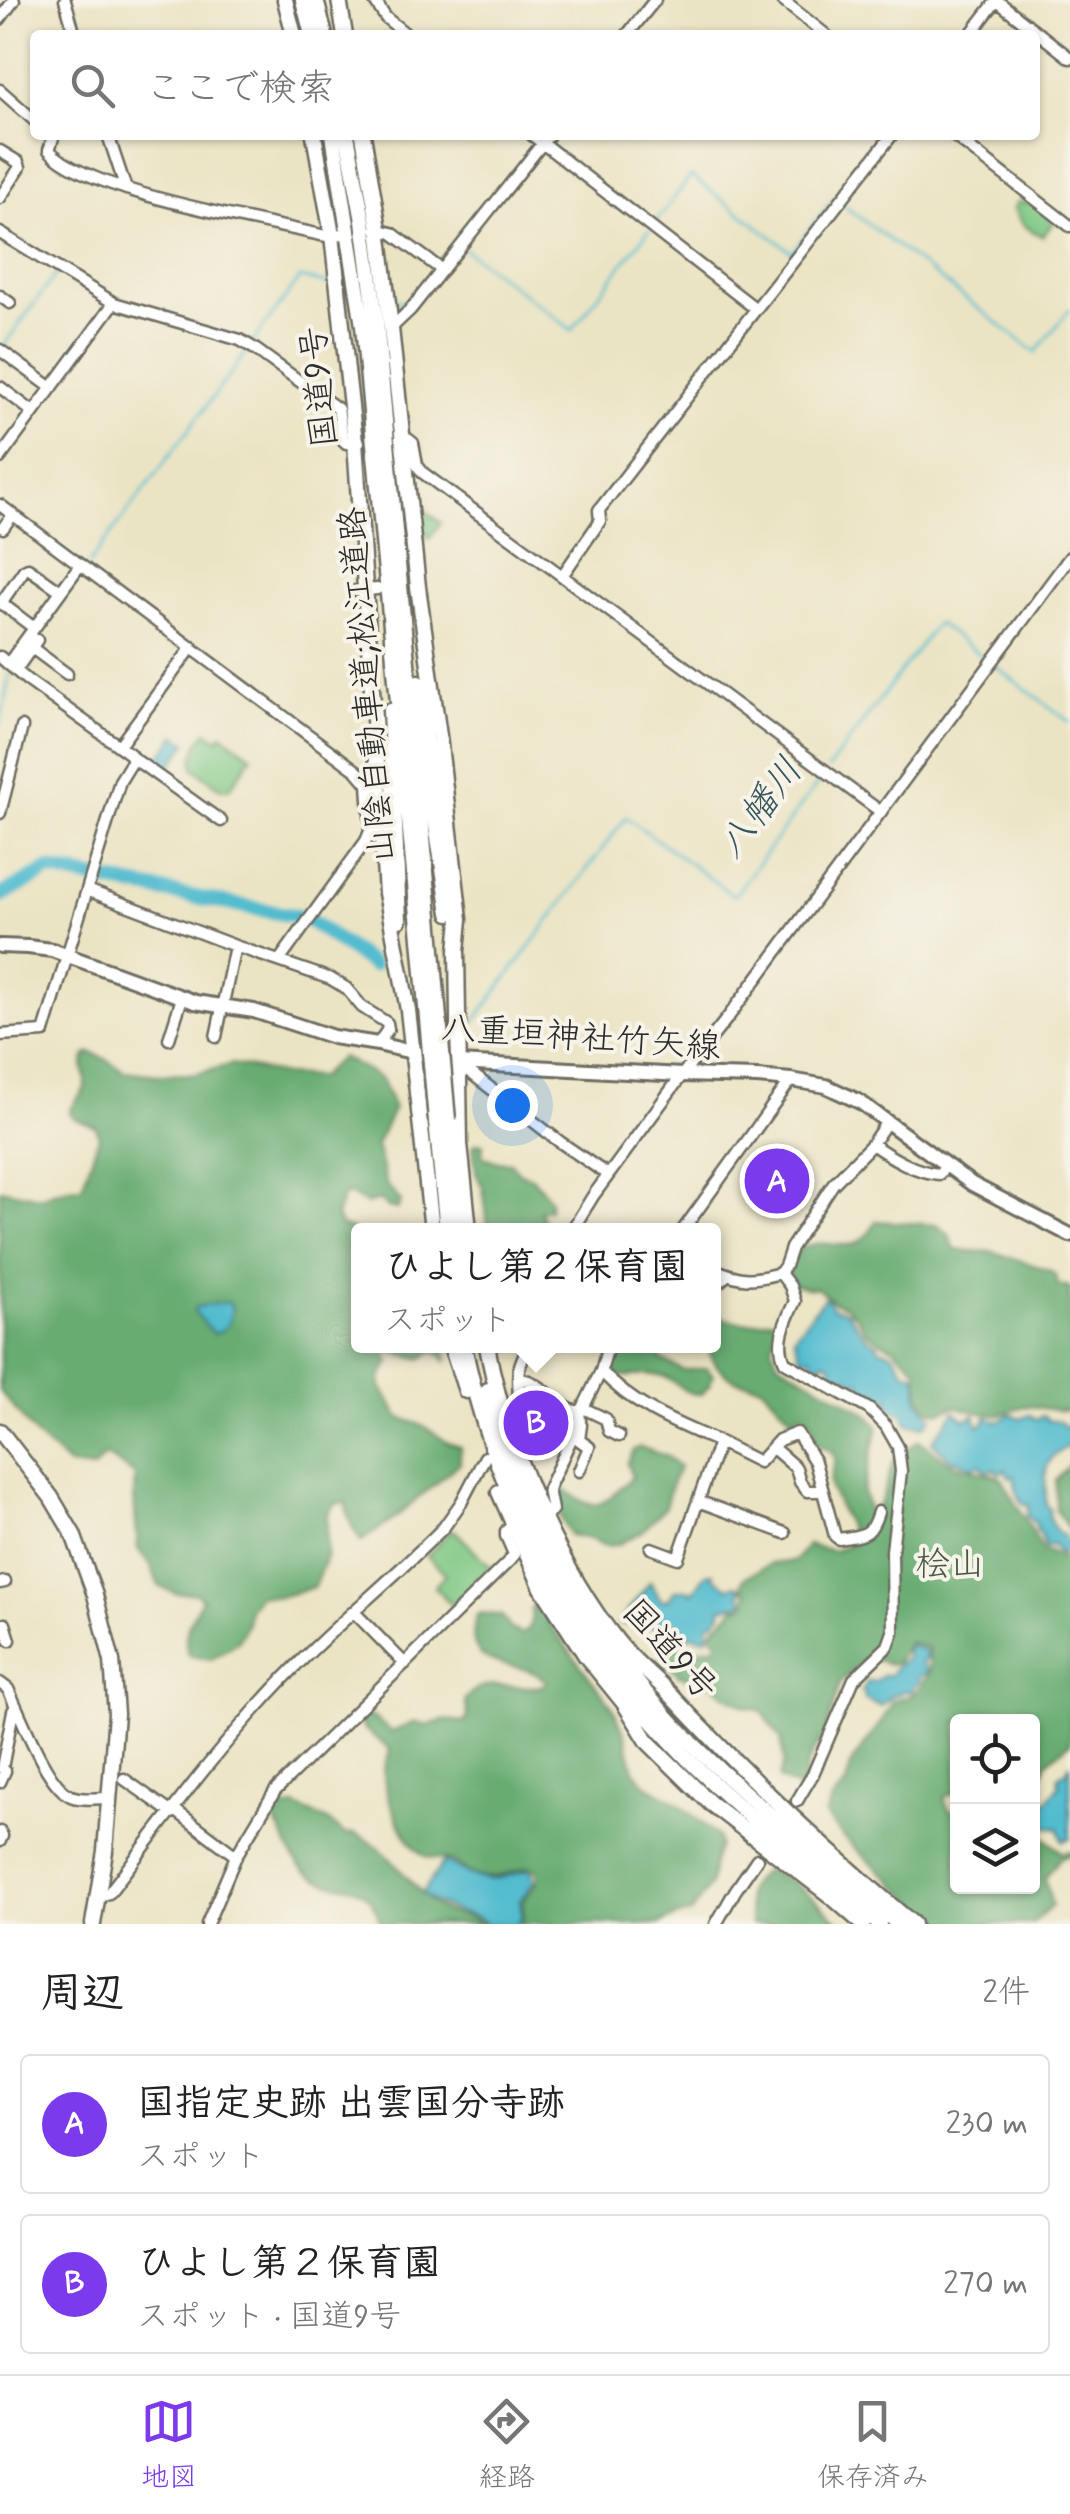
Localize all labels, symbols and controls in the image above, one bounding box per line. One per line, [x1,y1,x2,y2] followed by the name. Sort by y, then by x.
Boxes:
[30,30,1040,140] search box
[65,58,120,113] icon: search
[145,65,335,114] text: ここで検索
[291,324,349,450] street label: 国道9号
[329,504,407,865] street label: 山陰自動車道;松江道路
[707,748,815,869] water label: 八幡川
[440,1005,722,1071] street label: 八重垣神社竹矢線
[487,1080,538,1131] your location
[744,1144,810,1218] pin: A
[351,1223,721,1353] popup
[384,1244,688,1293] text: ひよし第２保育園
[384,1300,512,1342] text: スポット
[504,1386,568,1460] pin: B
[915,1542,985,1588] park label: 桧山
[612,1590,727,1711] street label: 国道9号
[950,1714,1040,1894] map controls
[950,1714,1040,1804] button: locate
[950,1804,1040,1894] button: layers
[40,1967,124,2022] text: 周辺
[982,1972,1030,2014] text: 2件
[137,2080,565,2129] text: 国指定史跡 出雲国分寺跡
[64,2103,85,2145] text: A
[945,2103,1028,2145] text: 230 m
[137,2136,265,2178] text: スポット
[137,2240,441,2289] text: ひよし第２保育園
[64,2263,85,2305] text: B
[943,2263,1028,2305] text: 270 m
[137,2296,401,2338] text: スポット · 国道9号
[141,2394,197,2497] tab: 地図
[479,2394,535,2497] tab: 経路
[817,2394,929,2497] tab: 保存済み

